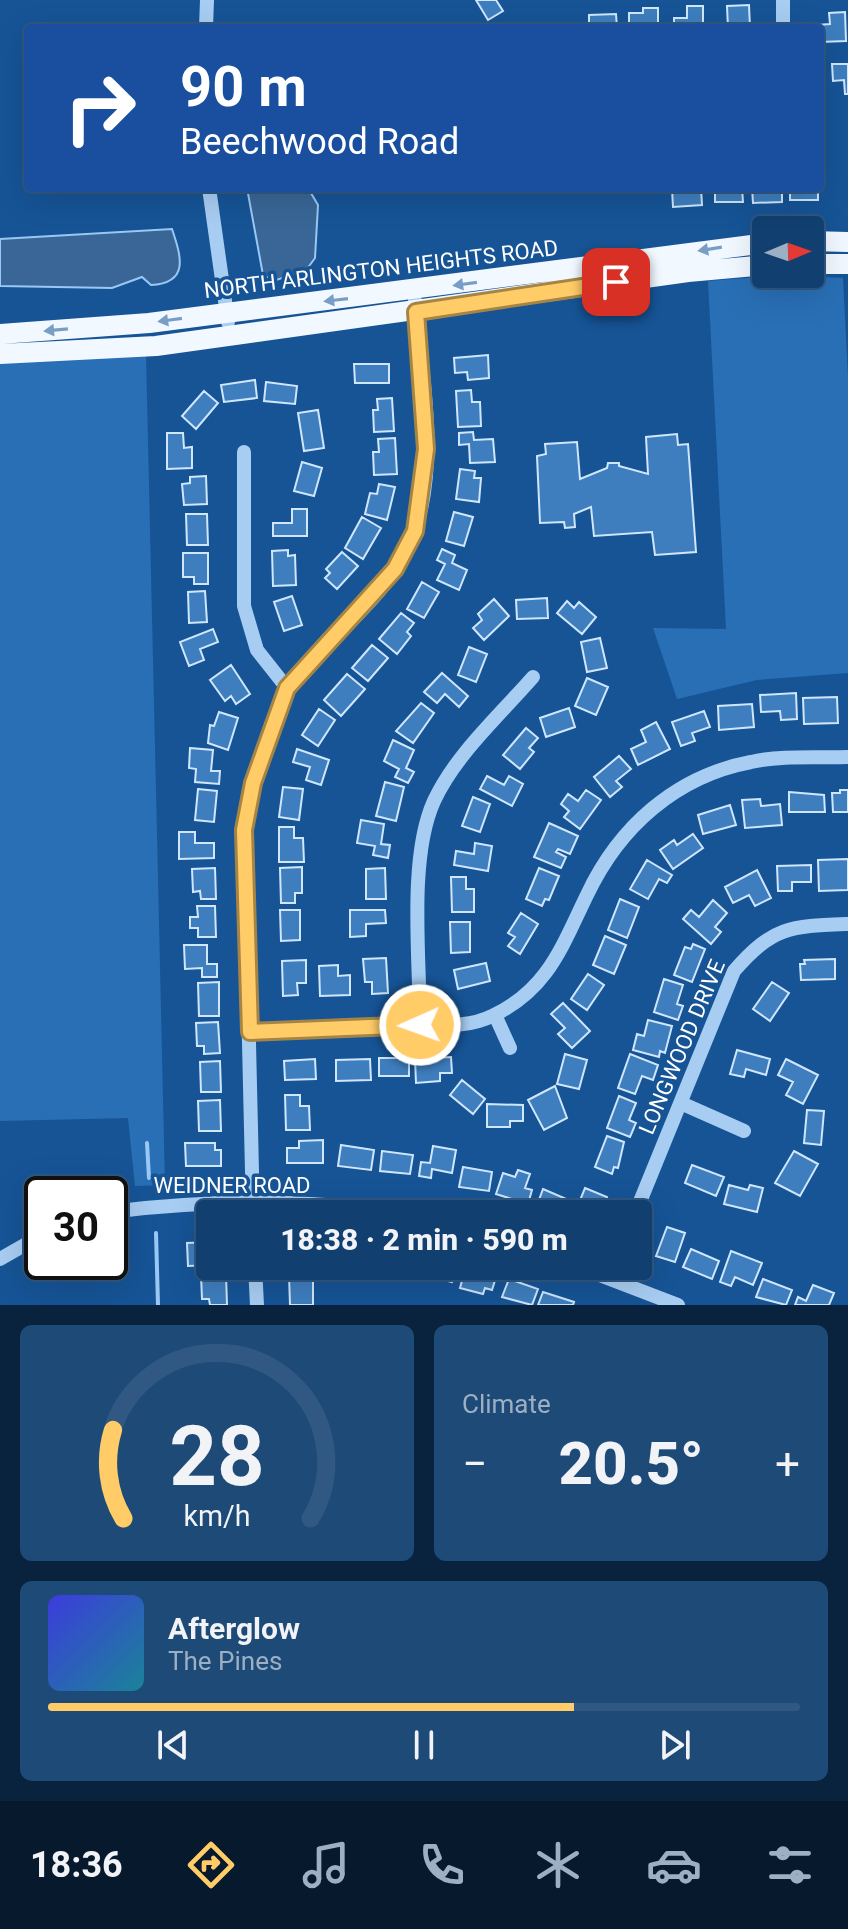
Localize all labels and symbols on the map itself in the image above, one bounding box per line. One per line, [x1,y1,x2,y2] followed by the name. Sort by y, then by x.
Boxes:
[752,216,824,288] north arrow
[202,235,560,303] street label: NORTH ARLINGTON HEIGHTS ROAD
[697,243,722,256] one-way arrow
[582,248,650,316] pin
[452,278,477,291] one-way arrow
[323,294,348,307] one-way arrow
[157,314,182,327] one-way arrow
[43,324,68,337] one-way arrow
[634,956,730,1138] street label: LONGWOOD DRIVE
[378,983,462,1067] position arrow
[154,1173,310,1198] street label: WEIDNER ROAD
[24,1176,128,1280] speed limit sign: 30

